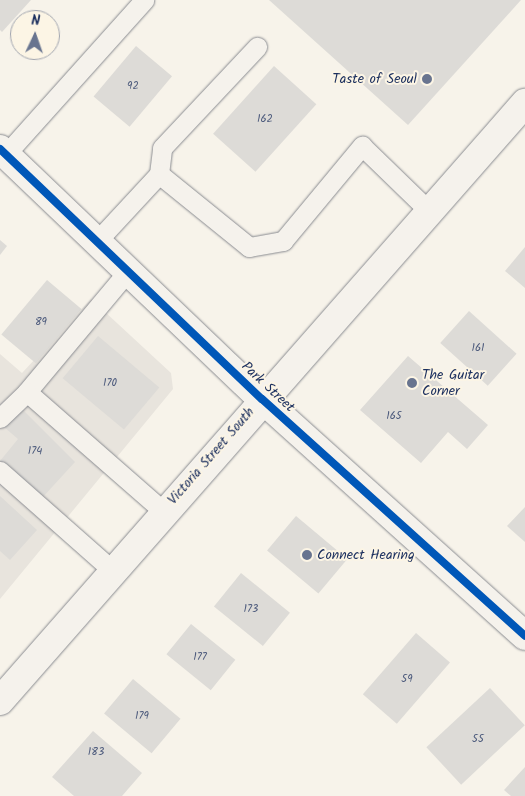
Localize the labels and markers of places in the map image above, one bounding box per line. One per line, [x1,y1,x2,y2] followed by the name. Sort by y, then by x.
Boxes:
[332,71,417,87] place label: Taste of Seoul
[421,73,433,85] marker: Taste of Seoul
[422,367,484,400] place label: The Guitar Corner
[406,377,418,389] marker: The Guitar Corner
[317,547,415,563] place label: Connect Hearing
[301,549,313,561] marker: Connect Hearing

